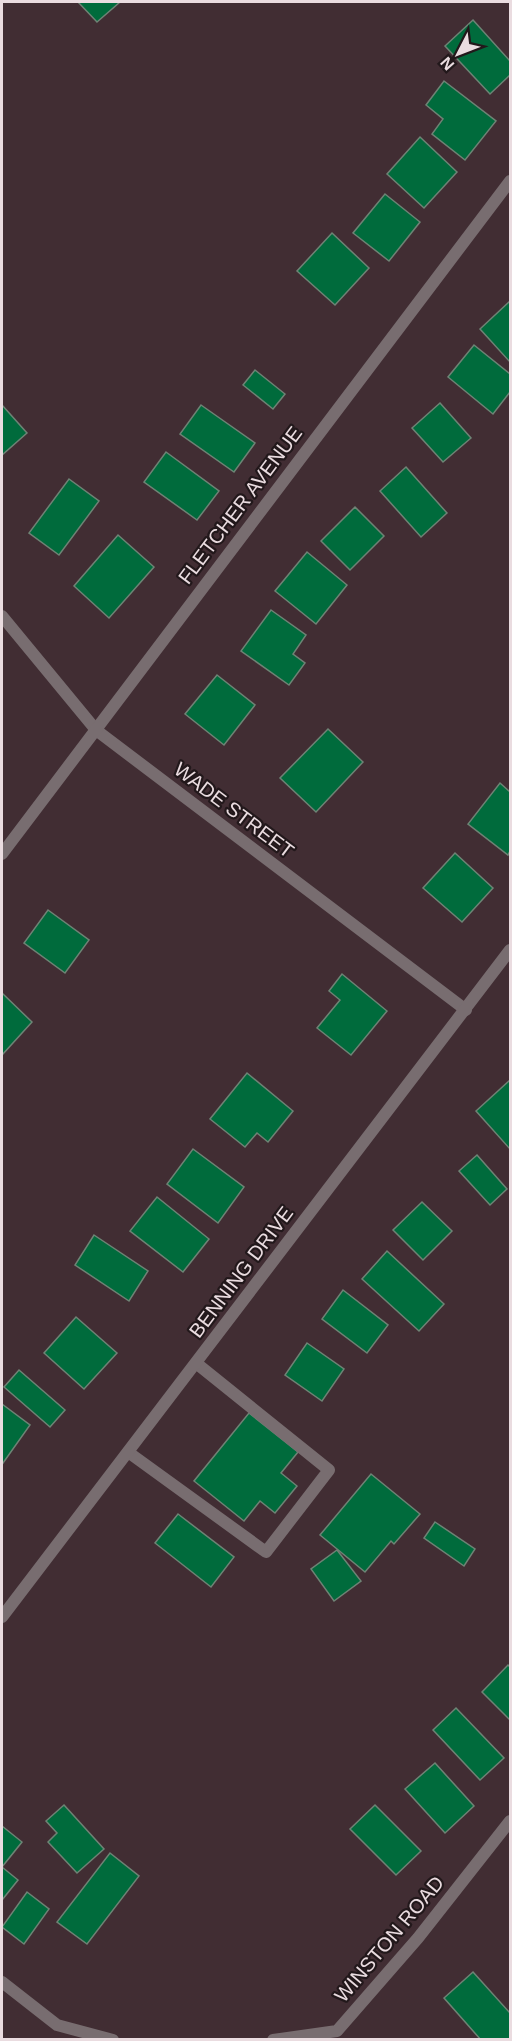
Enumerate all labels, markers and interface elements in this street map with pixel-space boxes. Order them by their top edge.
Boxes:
north arrow [428,24,488,84]
text: N [437,54,457,74]
street label: FLETCHER AVENUE [174,422,306,588]
street label: WADE STREET [170,758,298,862]
street label: BENNING DRIVE [185,1202,297,1342]
street label: WINSTON ROAD [330,1872,448,2006]

